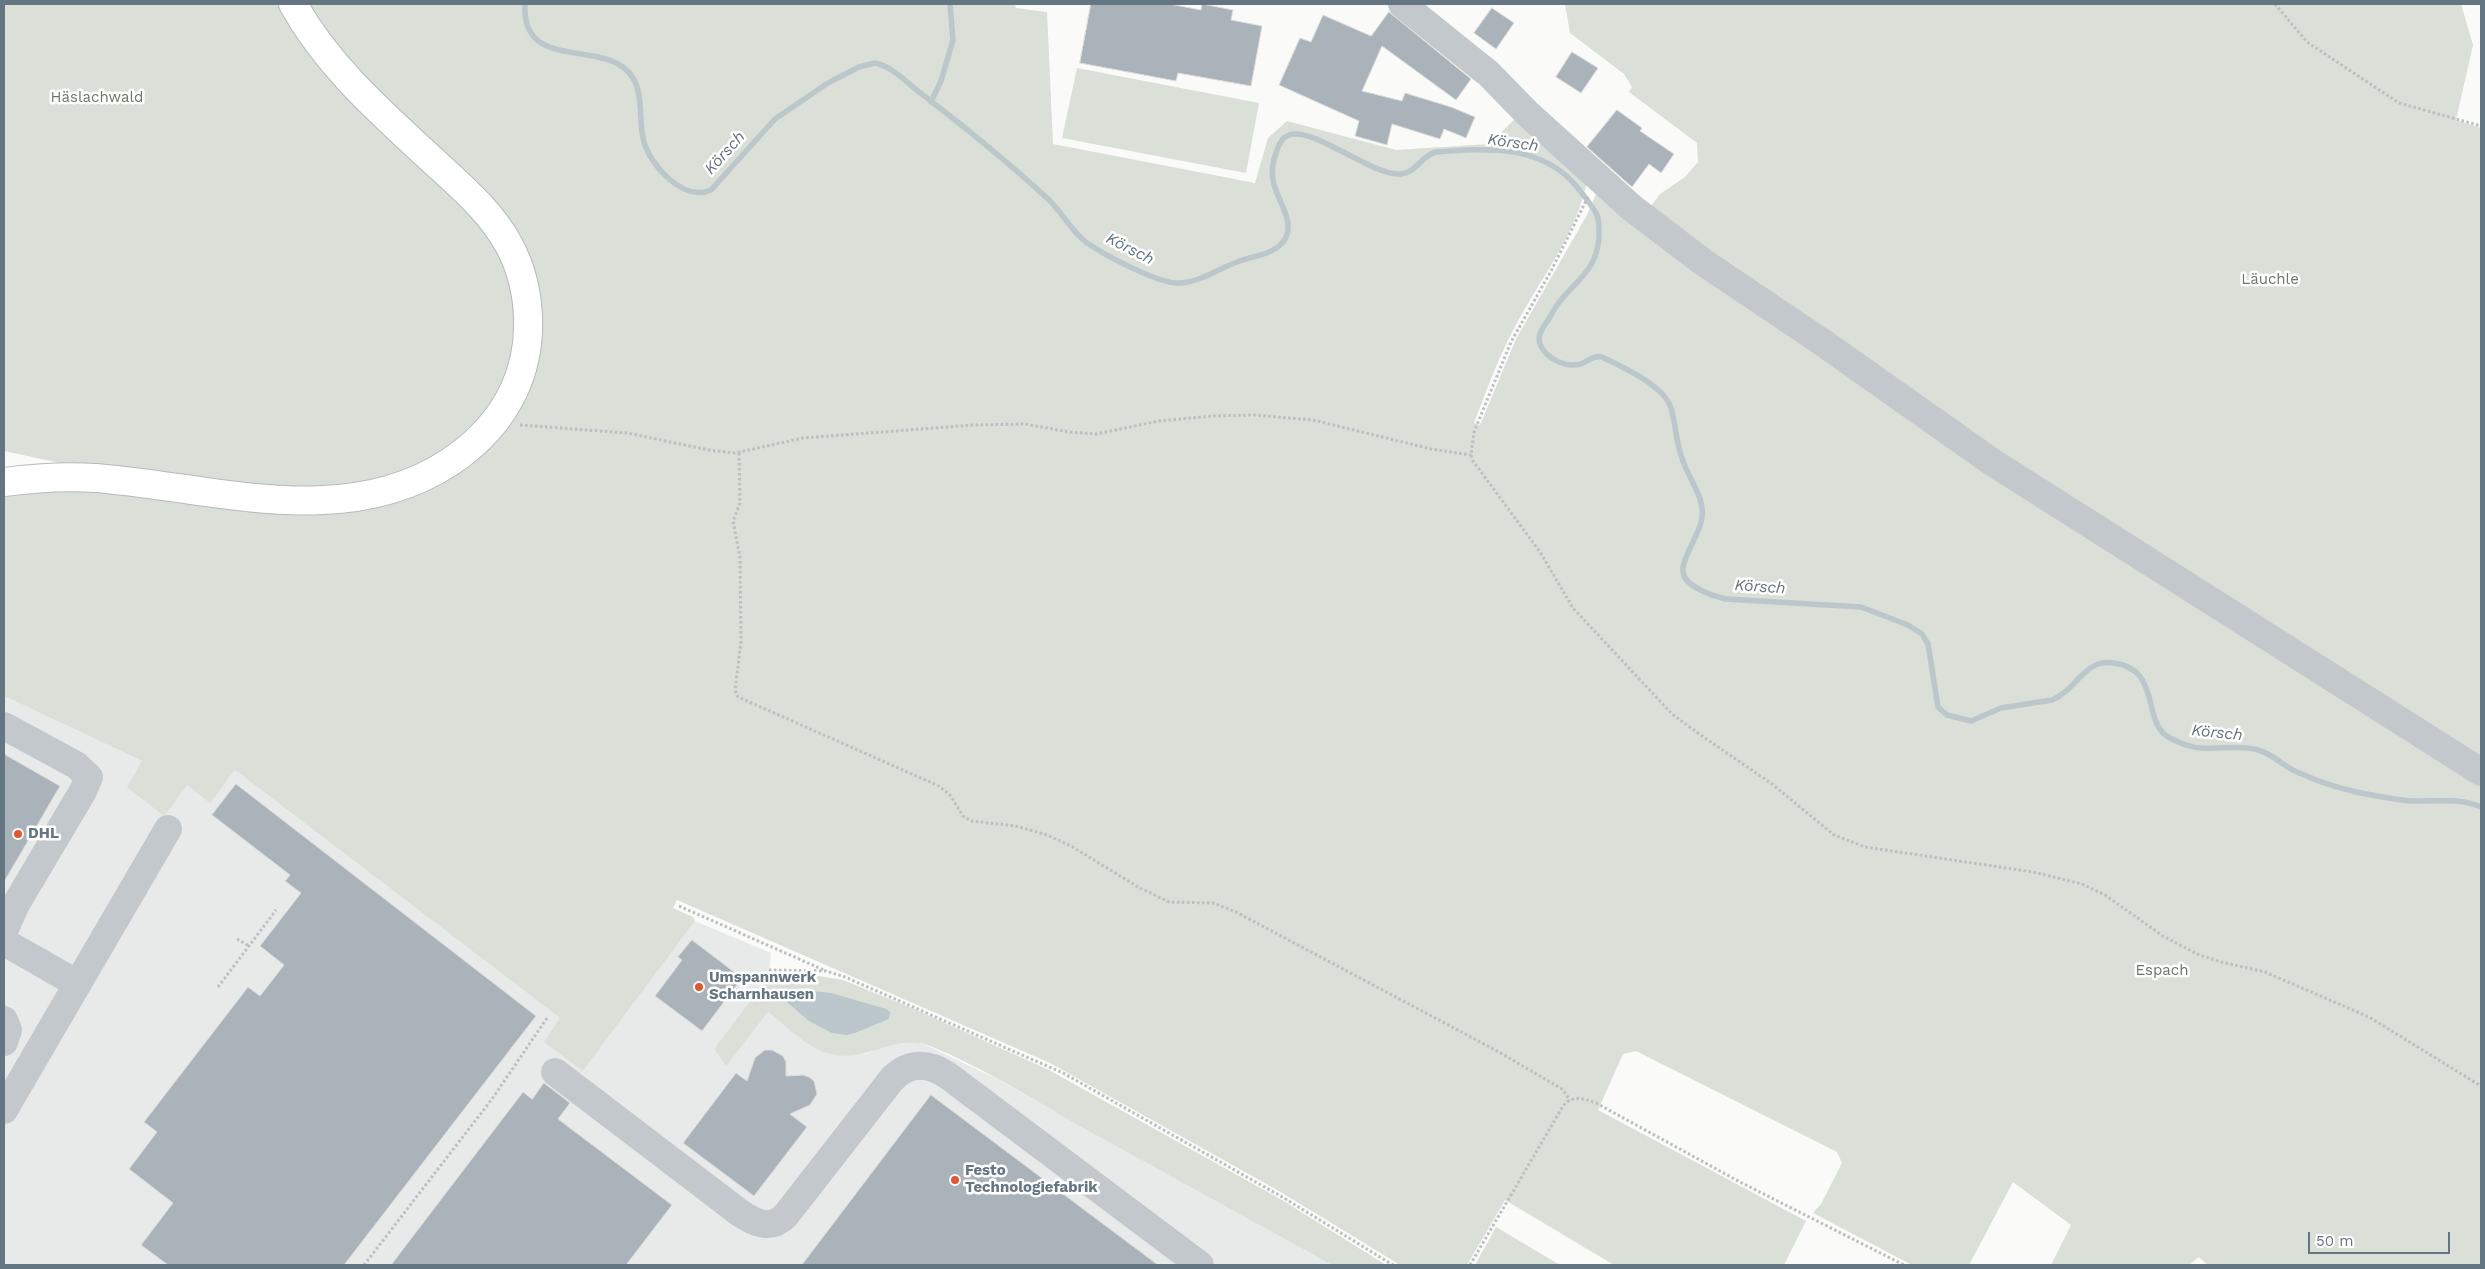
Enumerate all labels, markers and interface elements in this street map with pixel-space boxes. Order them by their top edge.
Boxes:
park label: Häslachwald [51,89,143,107]
water label: Körsch [701,128,749,178]
water label: Körsch [1486,130,1540,156]
water label: Körsch [1103,229,1157,269]
park label: Läuchle [2241,271,2299,289]
water label: Körsch [1734,576,1786,598]
water label: Körsch [2191,721,2243,745]
place label: DHL [28,825,59,843]
marker: DHL [12,828,24,840]
park label: Espach [2135,962,2189,980]
place label: Umspannwerk Scharnhausen [709,969,816,1004]
marker: Umspannwerk Scharnhausen [693,981,705,993]
place label: Festo Technologiefabrik [965,1162,1098,1197]
marker: Festo Technologiefabrik [949,1174,961,1186]
scale bar [2310,1222,2452,1254]
text: 50 m [2316,1232,2353,1250]

